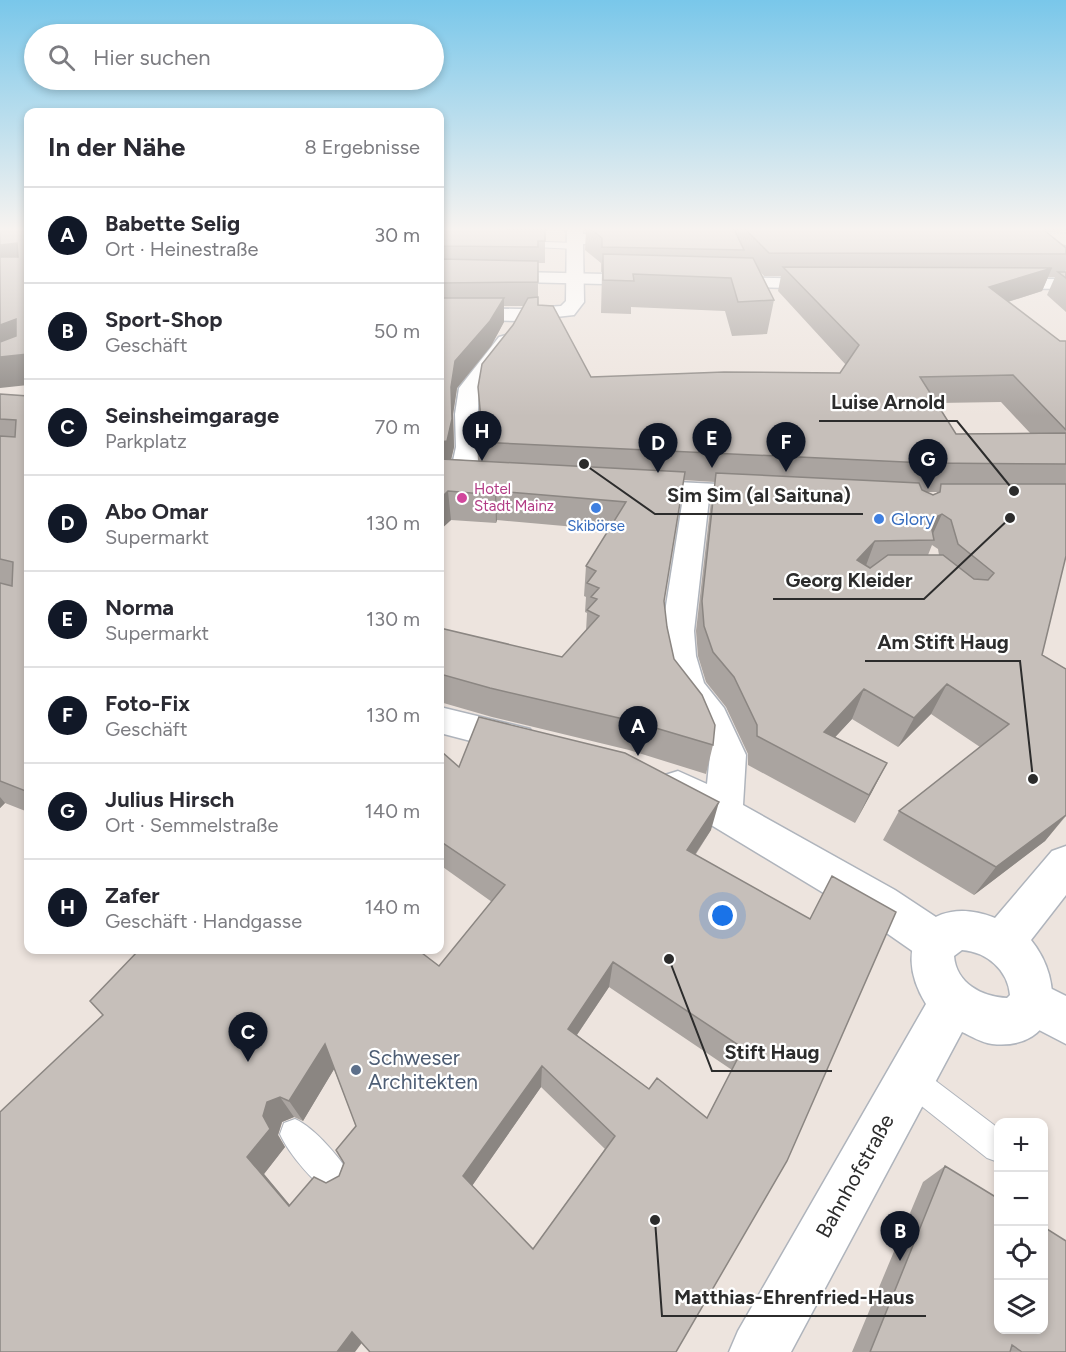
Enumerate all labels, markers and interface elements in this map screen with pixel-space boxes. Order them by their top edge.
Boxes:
search box [24,24,444,90]
icon: search [45,41,78,74]
text: Hier suchen [93,44,211,71]
text: In der Nähe [48,131,185,163]
text: 8 Ergebnisse [304,135,420,159]
text: Babette Selig [105,210,240,237]
text: A [60,223,75,247]
text: 30 m [374,223,420,247]
text: Ort · Heinestraße [105,237,259,261]
text: Sport-Shop [105,306,222,333]
text: B [61,319,74,343]
text: 50 m [374,319,420,343]
text: Geschäft [105,333,188,357]
callout: Luise Arnold [819,383,957,421]
text: Luise Arnold [831,390,945,414]
text: Seinsheimgarage [105,402,279,429]
pin: H [462,412,502,461]
text: C [60,415,75,439]
text: 70 m [374,415,420,439]
pin: E [692,418,732,468]
pin: F [766,422,806,472]
pin: D [638,424,678,473]
text: Parkplatz [105,429,187,453]
pin: G [908,440,948,489]
callout: Sim Sim (al Saituna) [655,476,863,514]
place label: Hotel Stadt Mainz [474,480,554,515]
text: Sim Sim (al Saituna) [667,483,851,507]
marker: Hotel Stadt Mainz [455,491,469,505]
text: Abo Omar [105,498,208,525]
marker: Skibörse [589,501,603,515]
place label: Glory [891,508,935,530]
text: D [61,511,75,535]
text: 130 m [366,511,420,535]
marker: Glory [872,512,886,526]
place label: Skibörse [567,517,625,535]
text: Supermarkt [105,525,209,549]
callout: Georg Kleider [773,561,924,599]
text: Georg Kleider [785,568,913,592]
text: Norma [105,594,174,621]
text: E [62,607,73,631]
text: 130 m [366,607,420,631]
text: Supermarkt [105,621,209,645]
callout: Am Stift Haug [865,623,1020,661]
text: Am Stift Haug [877,630,1009,654]
text: Foto-Fix [105,690,190,717]
text: F [62,703,73,727]
text: 130 m [366,703,420,727]
pin: A [618,706,658,756]
text: Geschäft [105,717,188,741]
text: Julius Hirsch [105,786,234,813]
text: G [60,799,75,823]
text: 140 m [365,799,420,823]
text: Ort · Semmelstraße [105,813,278,837]
text: Zafer [105,882,160,909]
text: H [60,895,75,919]
text: 140 m [365,895,420,919]
your location [708,901,737,930]
text: Geschäft · Handgasse [105,909,302,933]
pin: C [228,1012,268,1062]
callout: Stift Haug [712,1033,832,1071]
text: Stift Haug [724,1040,820,1064]
place label: Schweser Architekten [368,1045,478,1094]
marker: Schweser Architekten [349,1063,363,1077]
street label: Bahnhofstraße [811,1110,899,1242]
map controls [994,1118,1048,1334]
button: + [994,1118,1048,1172]
button: − [994,1172,1048,1226]
pin: B [880,1212,920,1261]
button: locate [994,1226,1048,1280]
callout: Matthias-Ehrenfried-Haus [662,1278,926,1316]
button: layers [994,1280,1048,1334]
text: Matthias-Ehrenfried-Haus [674,1285,914,1309]

